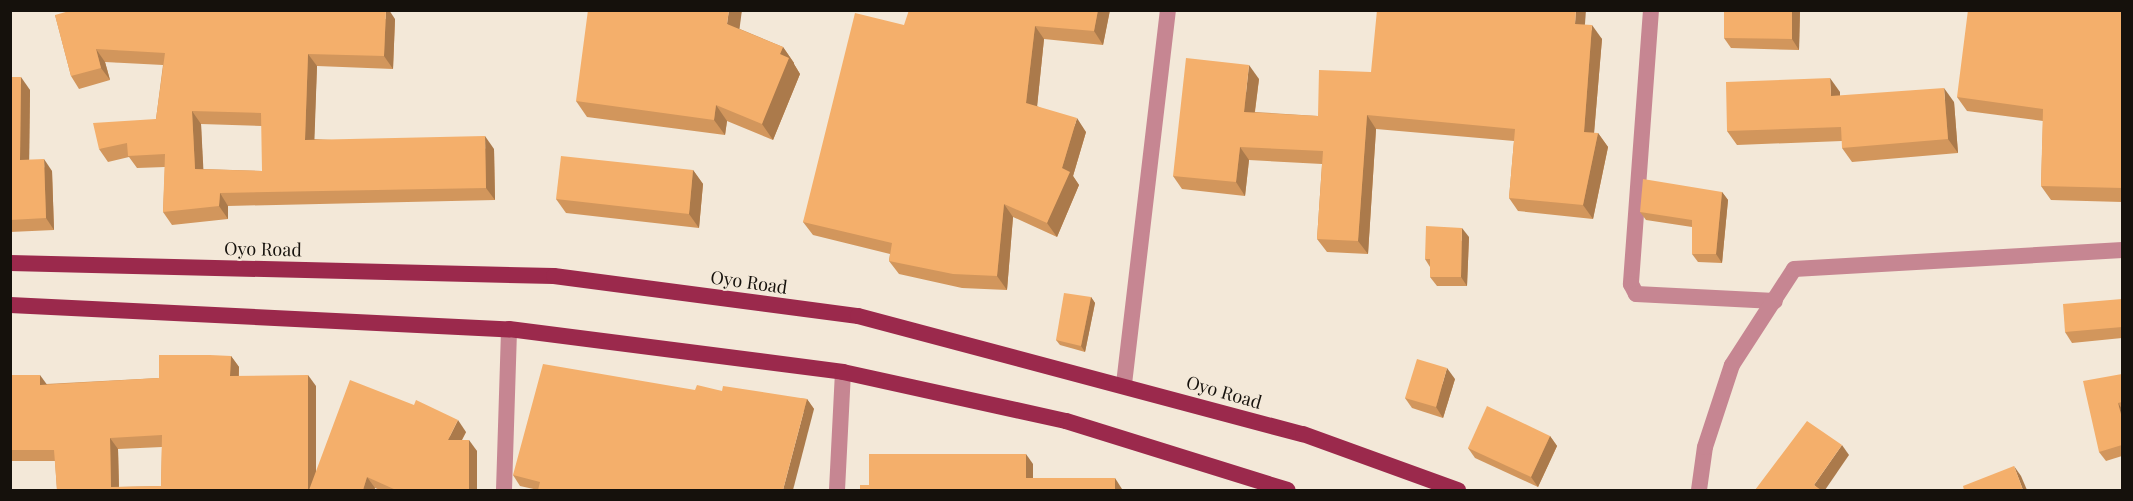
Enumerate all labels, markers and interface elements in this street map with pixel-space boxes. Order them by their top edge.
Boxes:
street label: Oyo Road [224,238,302,260]
street label: Oyo Road [709,266,789,298]
street label: Oyo Road [1184,371,1264,413]

